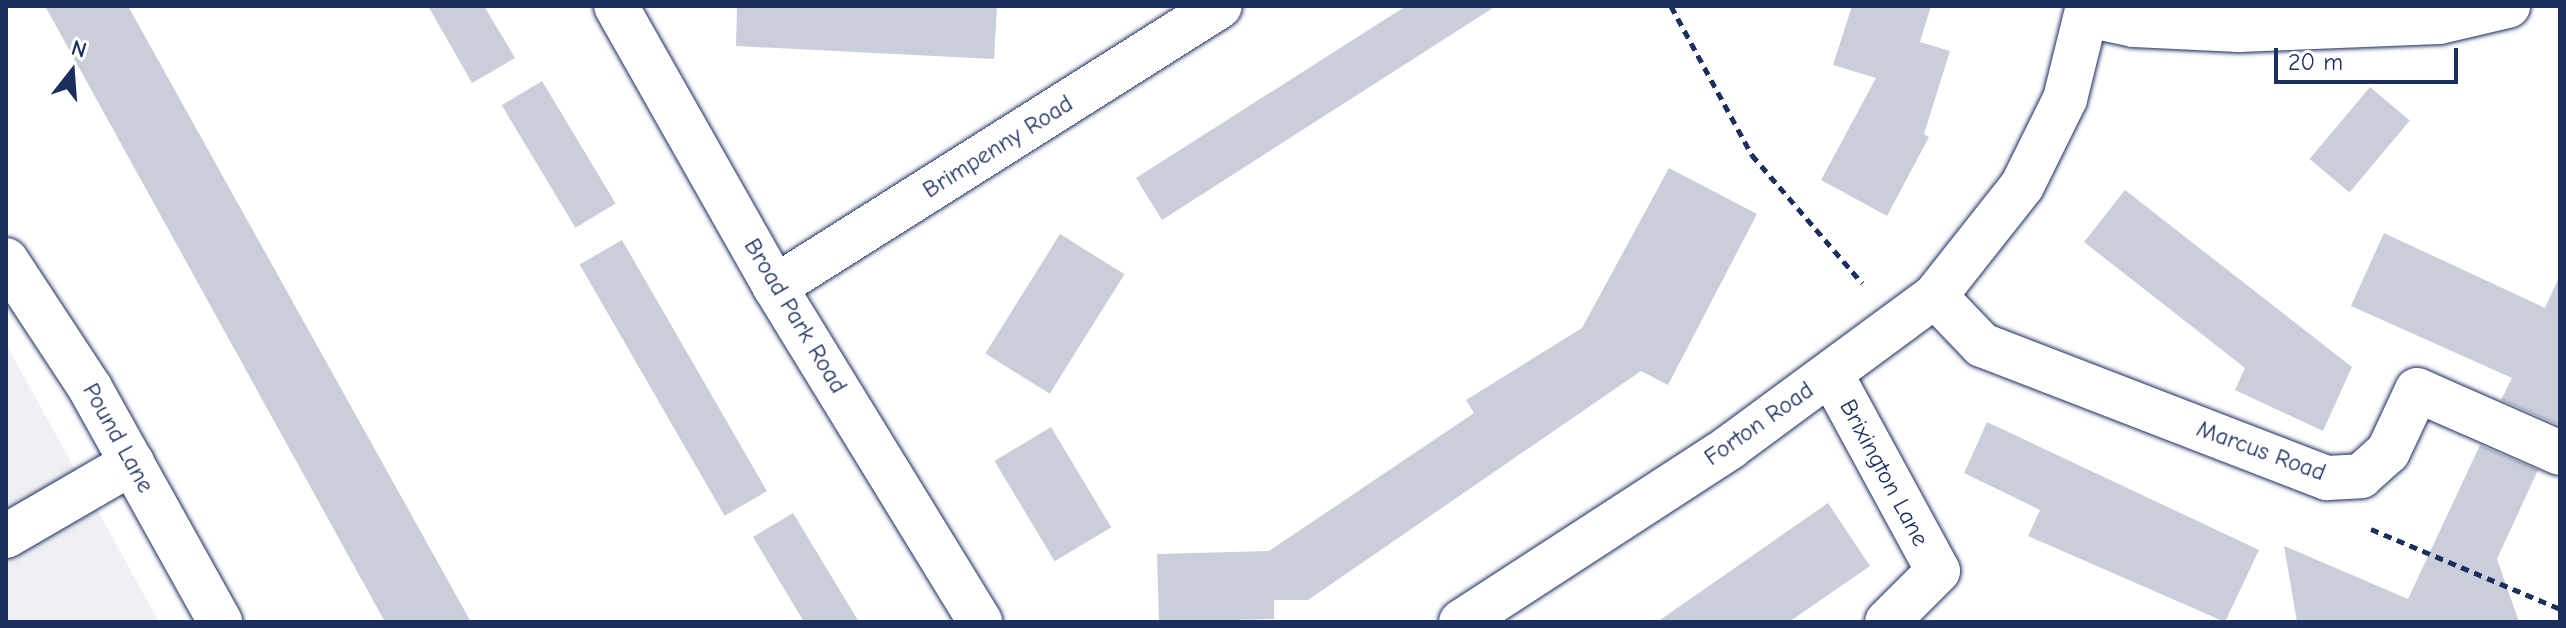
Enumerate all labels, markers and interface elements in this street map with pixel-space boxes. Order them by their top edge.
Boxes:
north arrow [32,32,112,112]
scale bar [2278,32,2462,82]
text: N [68,35,90,64]
text: 20 m [2288,48,2343,76]
street label: Brimpenny Road [918,89,1078,205]
street label: Broad Park Road [737,233,853,399]
street label: Forton Road [1699,376,1819,472]
street label: Pound Lane [76,378,160,498]
street label: Brixington Lane [1833,395,1935,551]
street label: Marcus Road [2193,414,2329,488]

